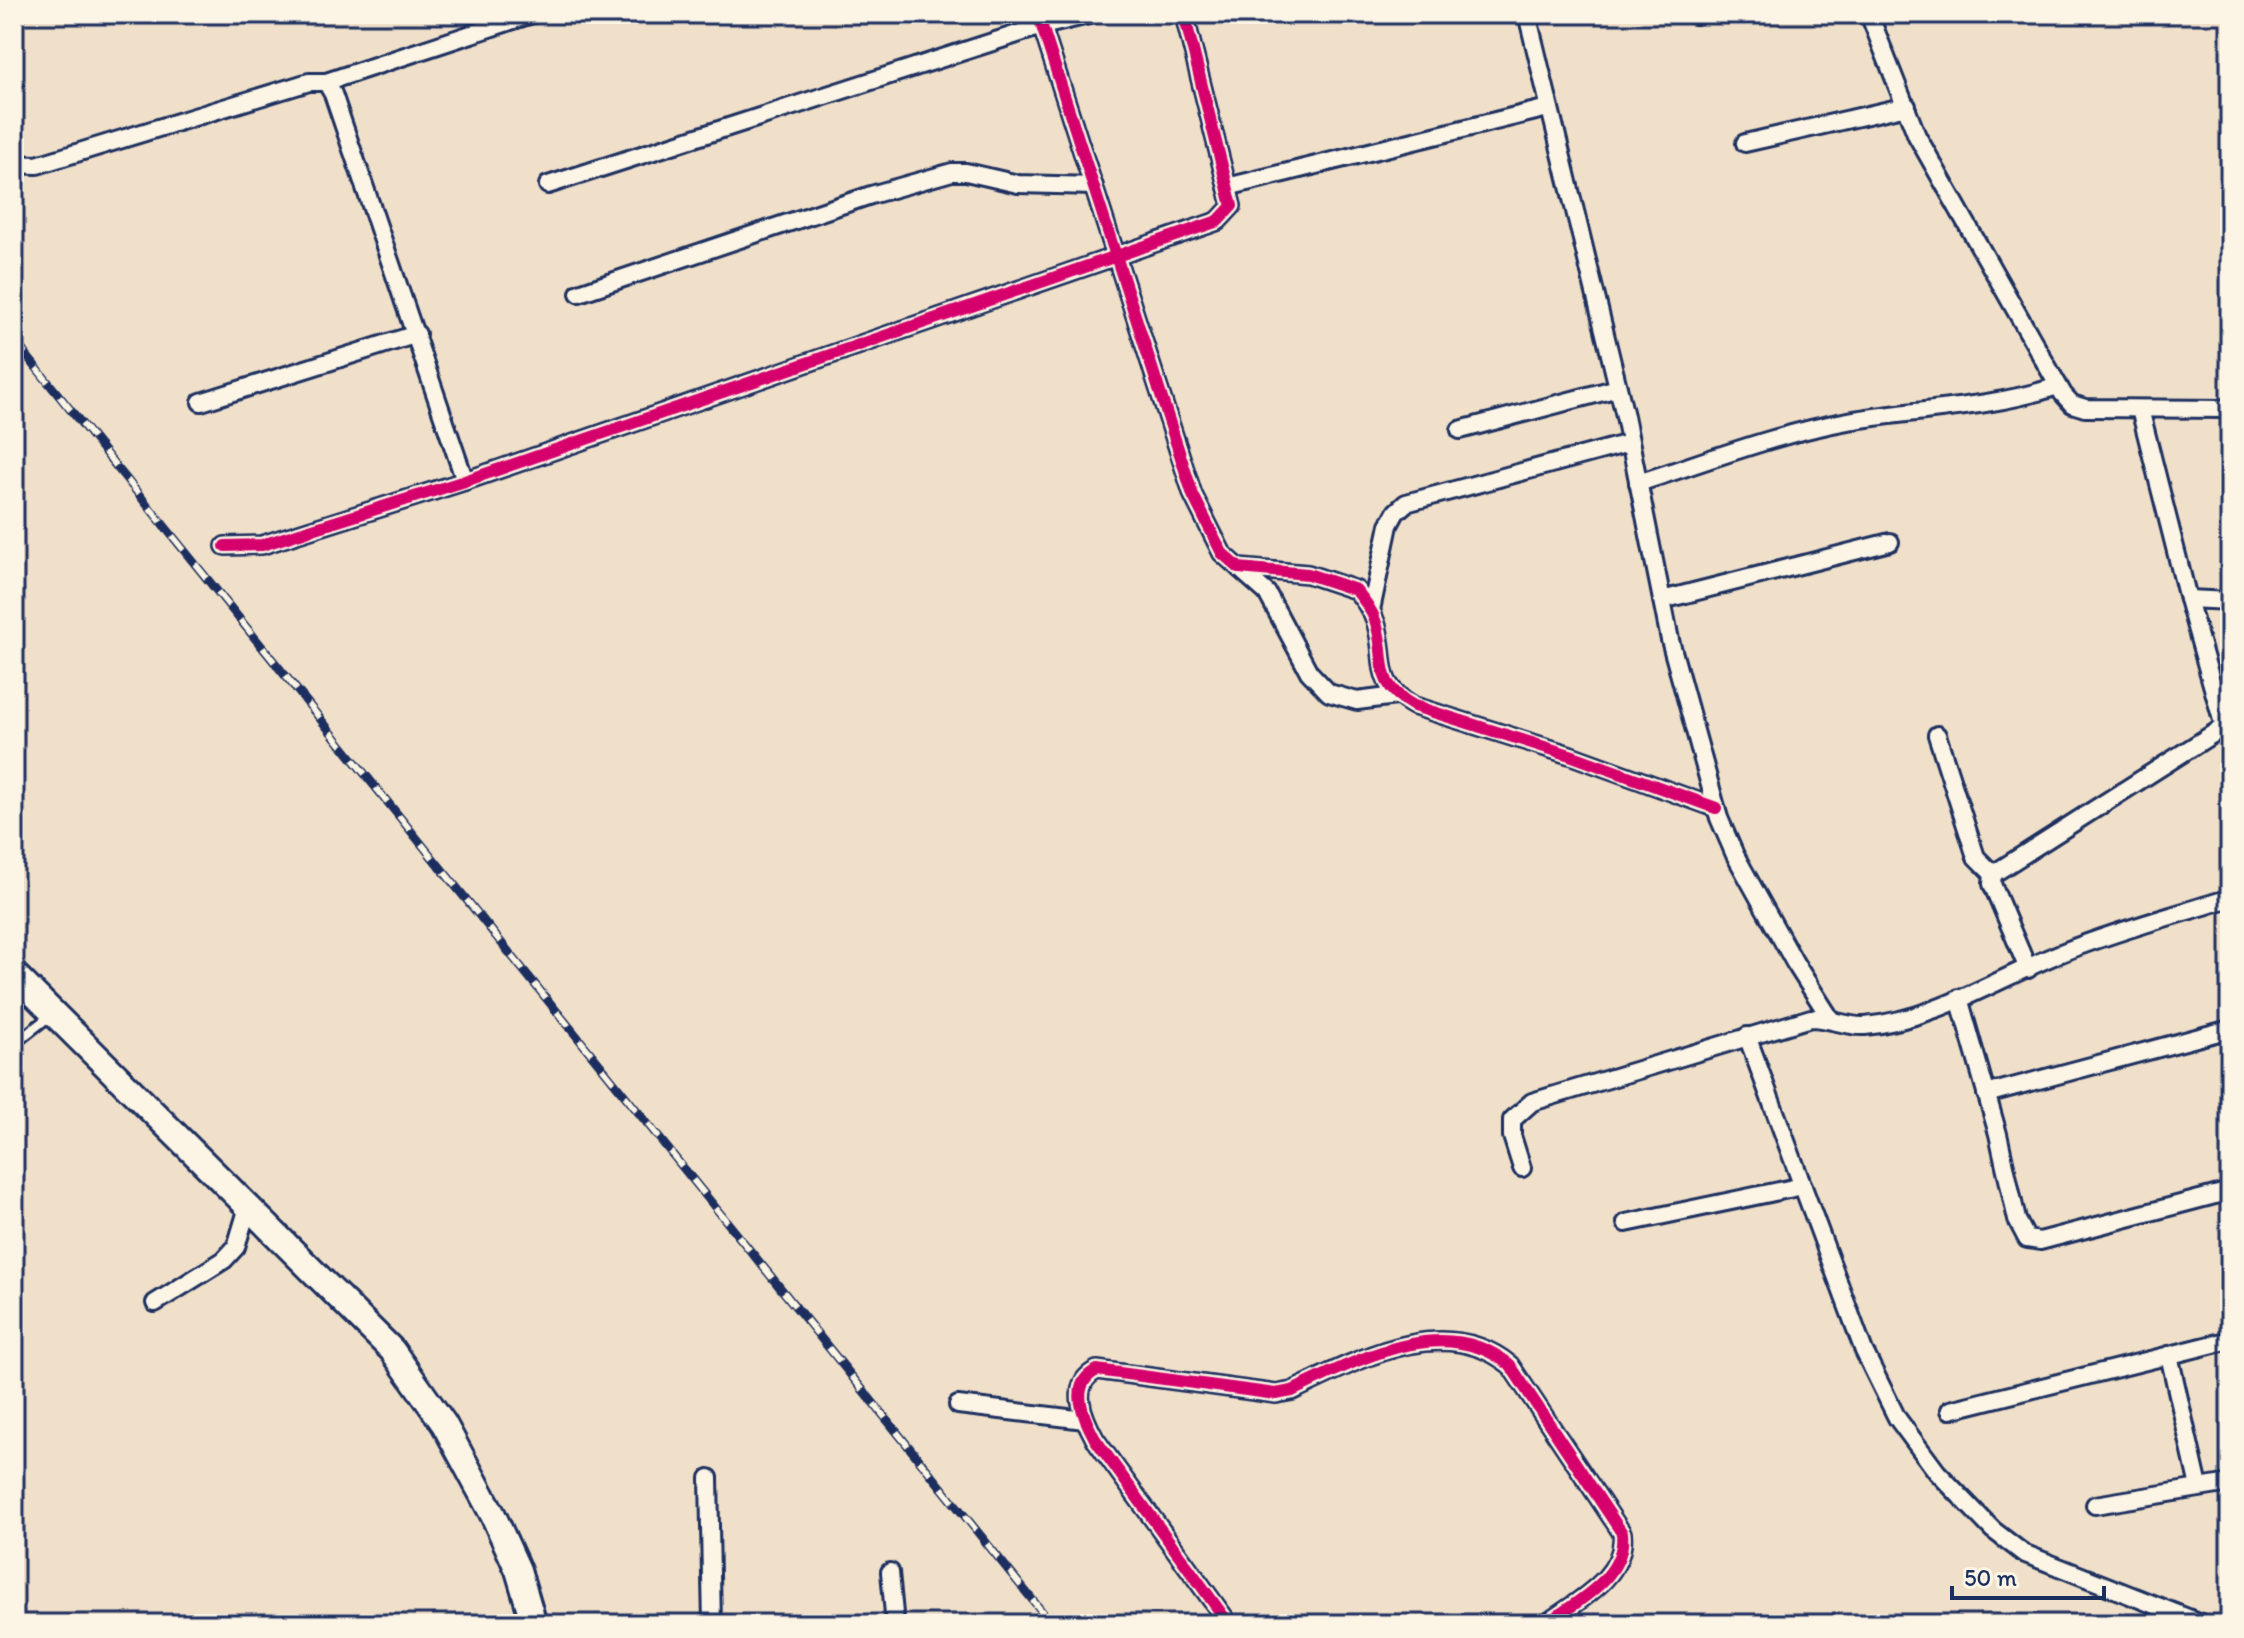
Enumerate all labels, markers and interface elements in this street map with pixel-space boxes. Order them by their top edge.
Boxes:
scale bar [1952,1550,2104,1600]
text: 50 m [1964,1563,2017,1592]

